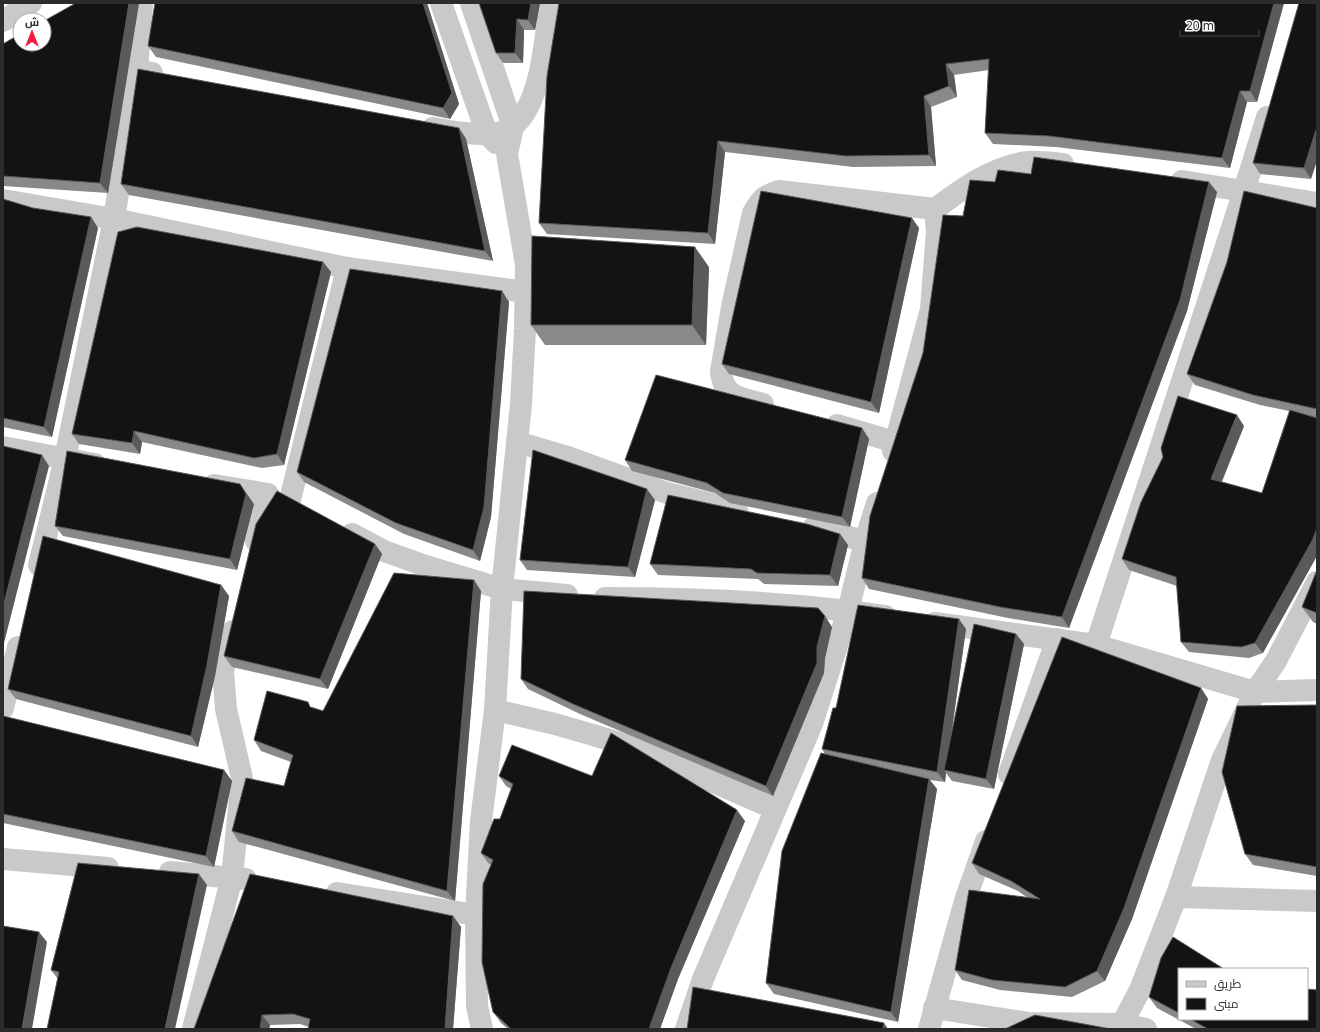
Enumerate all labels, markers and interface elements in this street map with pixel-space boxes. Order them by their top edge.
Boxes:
north arrow [12,12,52,52]
scale bar [1180,12,1259,38]
text: ش [25,14,39,29]
text: 20 m [1186,17,1214,34]
legend [1178,968,1308,1020]
text: طريق [1214,975,1242,992]
text: مبنى [1214,995,1239,1012]

